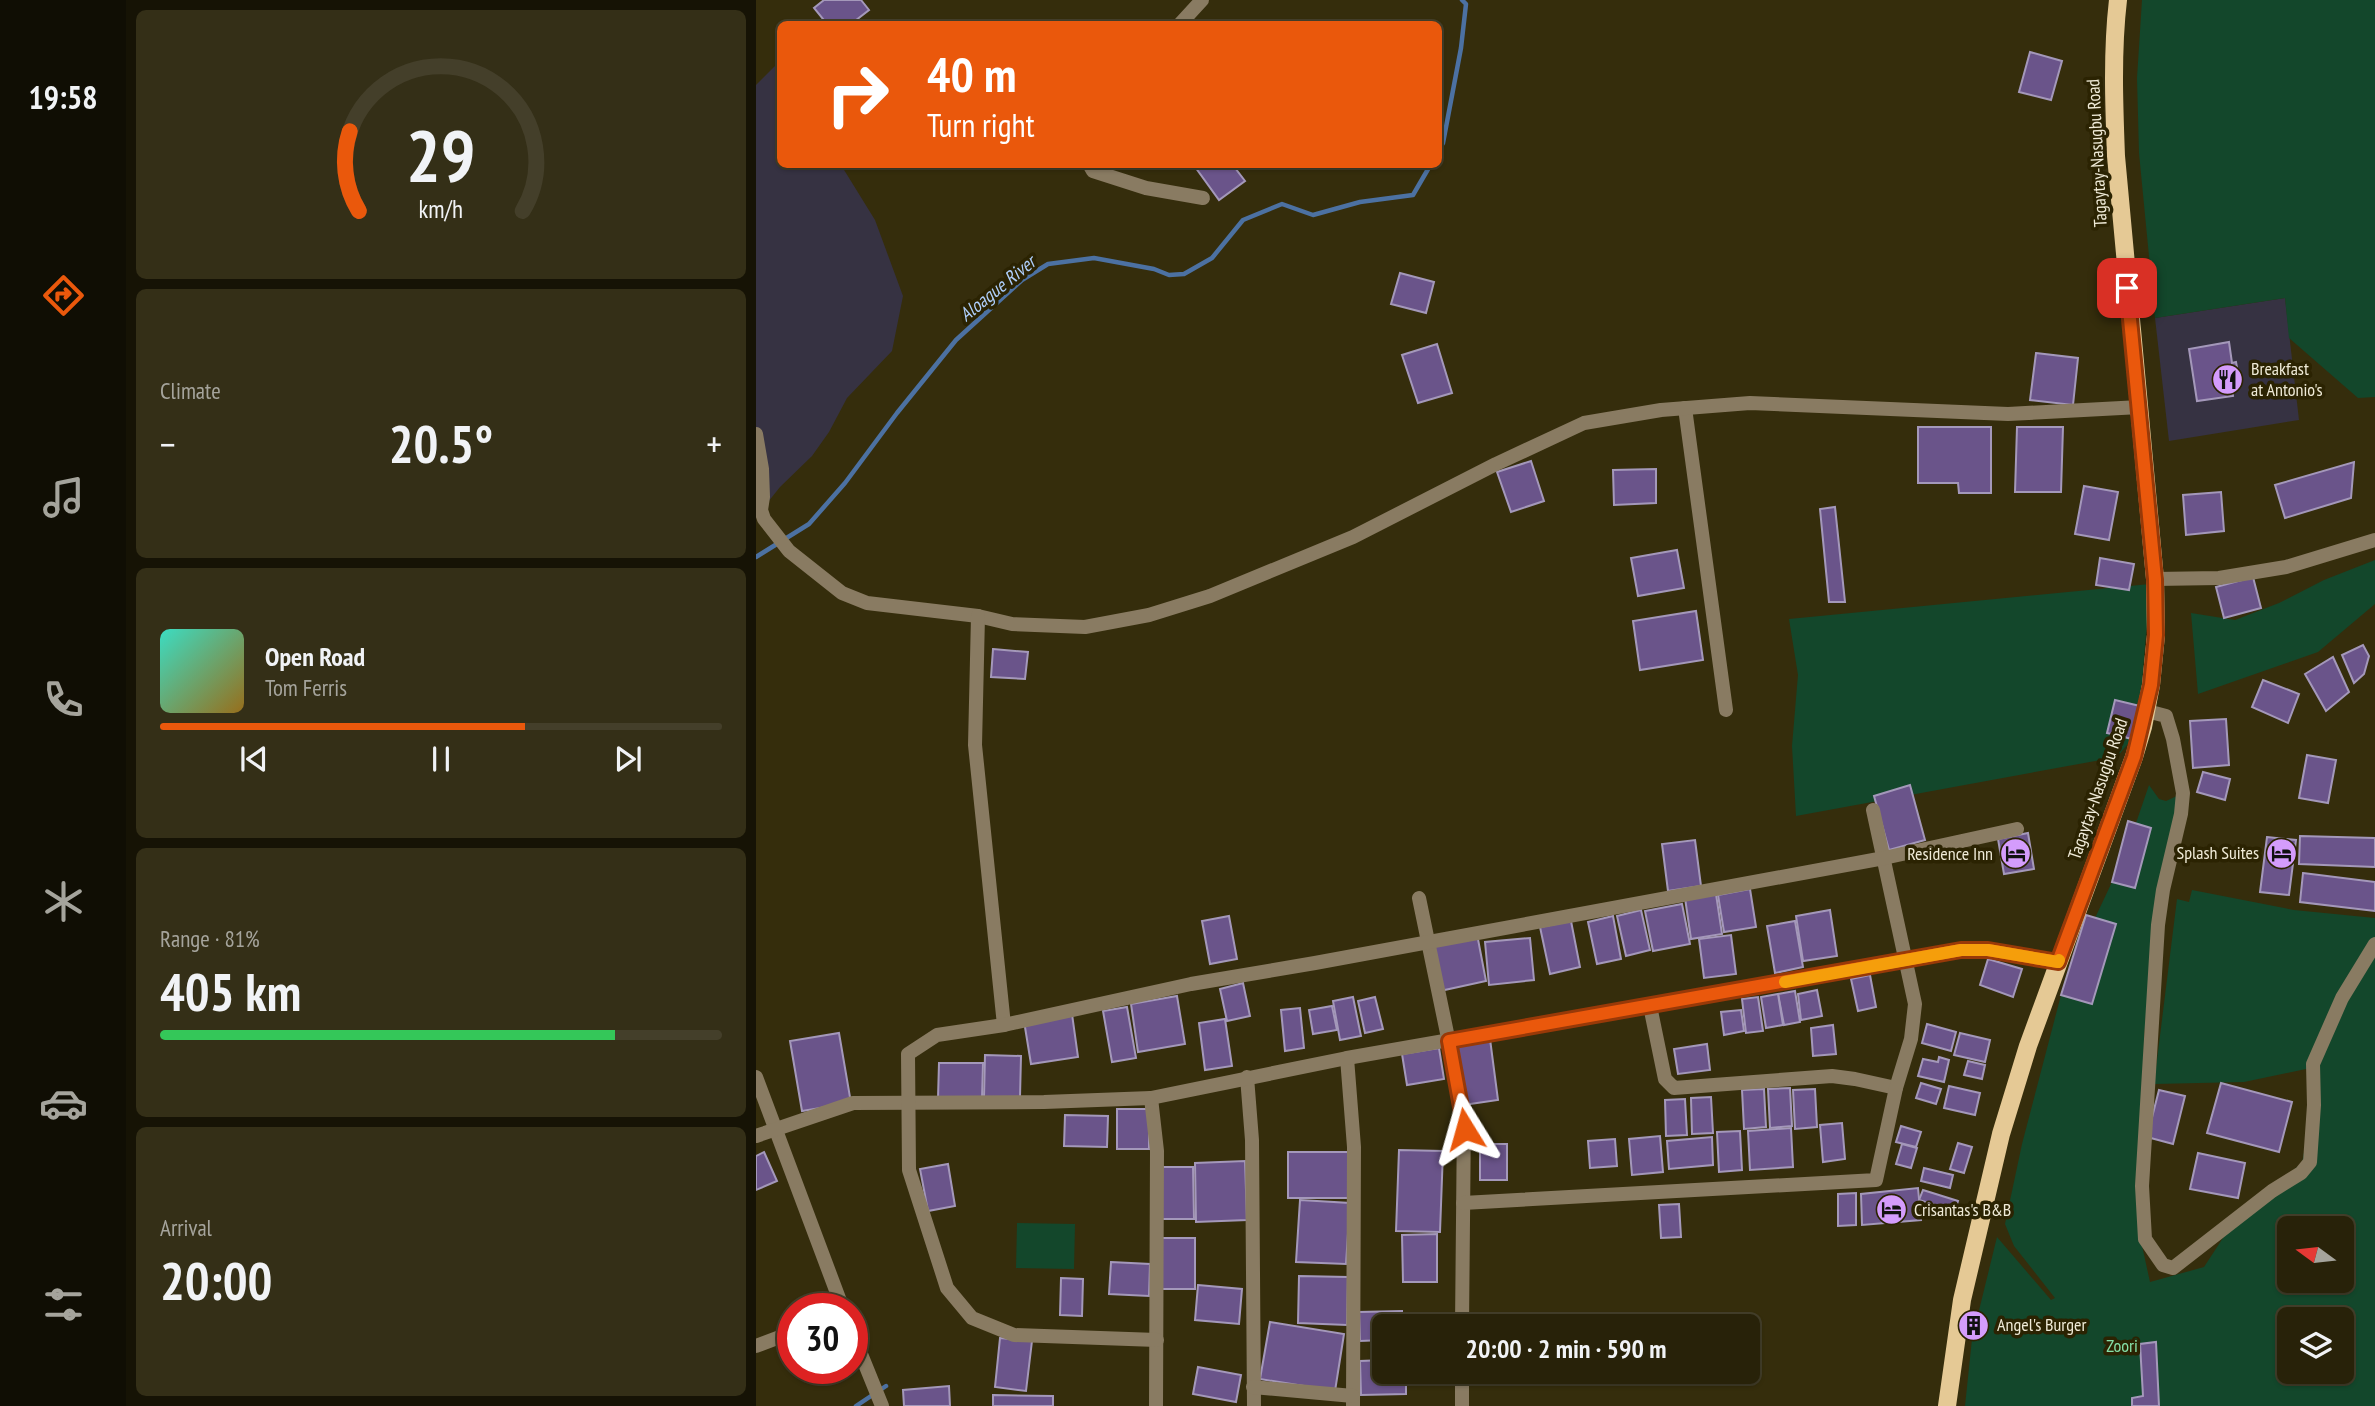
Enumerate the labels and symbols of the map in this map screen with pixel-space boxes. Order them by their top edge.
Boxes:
street label: Tagaytay-Nasugbu Road [2081,78,2112,228]
water label: Aloague River [954,248,1042,326]
pin [2097,258,2157,318]
place label: Breakfast at Antonio's [2251,357,2323,401]
restaurant icon: Breakfast at Antonio's [2211,362,2245,396]
street label: Tagaytay-Nasugbu Road [2063,715,2133,863]
hotel icon: Splash Suites [2265,836,2299,870]
hotel icon: Residence Inn [1999,837,2033,871]
place label: Splash Suites [2177,841,2259,864]
place label: Residence Inn [1907,842,1993,865]
position arrow [1428,1092,1502,1166]
hotel icon: Crisantas's B&B [1874,1193,1908,1227]
place label: Crisantas's B&B [1914,1198,2011,1221]
north arrow [2277,1216,2354,1293]
speed limit sign: 30 [777,1293,868,1384]
building icon: Angel's Burger [1957,1308,1991,1342]
place label: Angel's Burger [1997,1313,2086,1336]
park label: Zoori [2106,1334,2138,1357]

